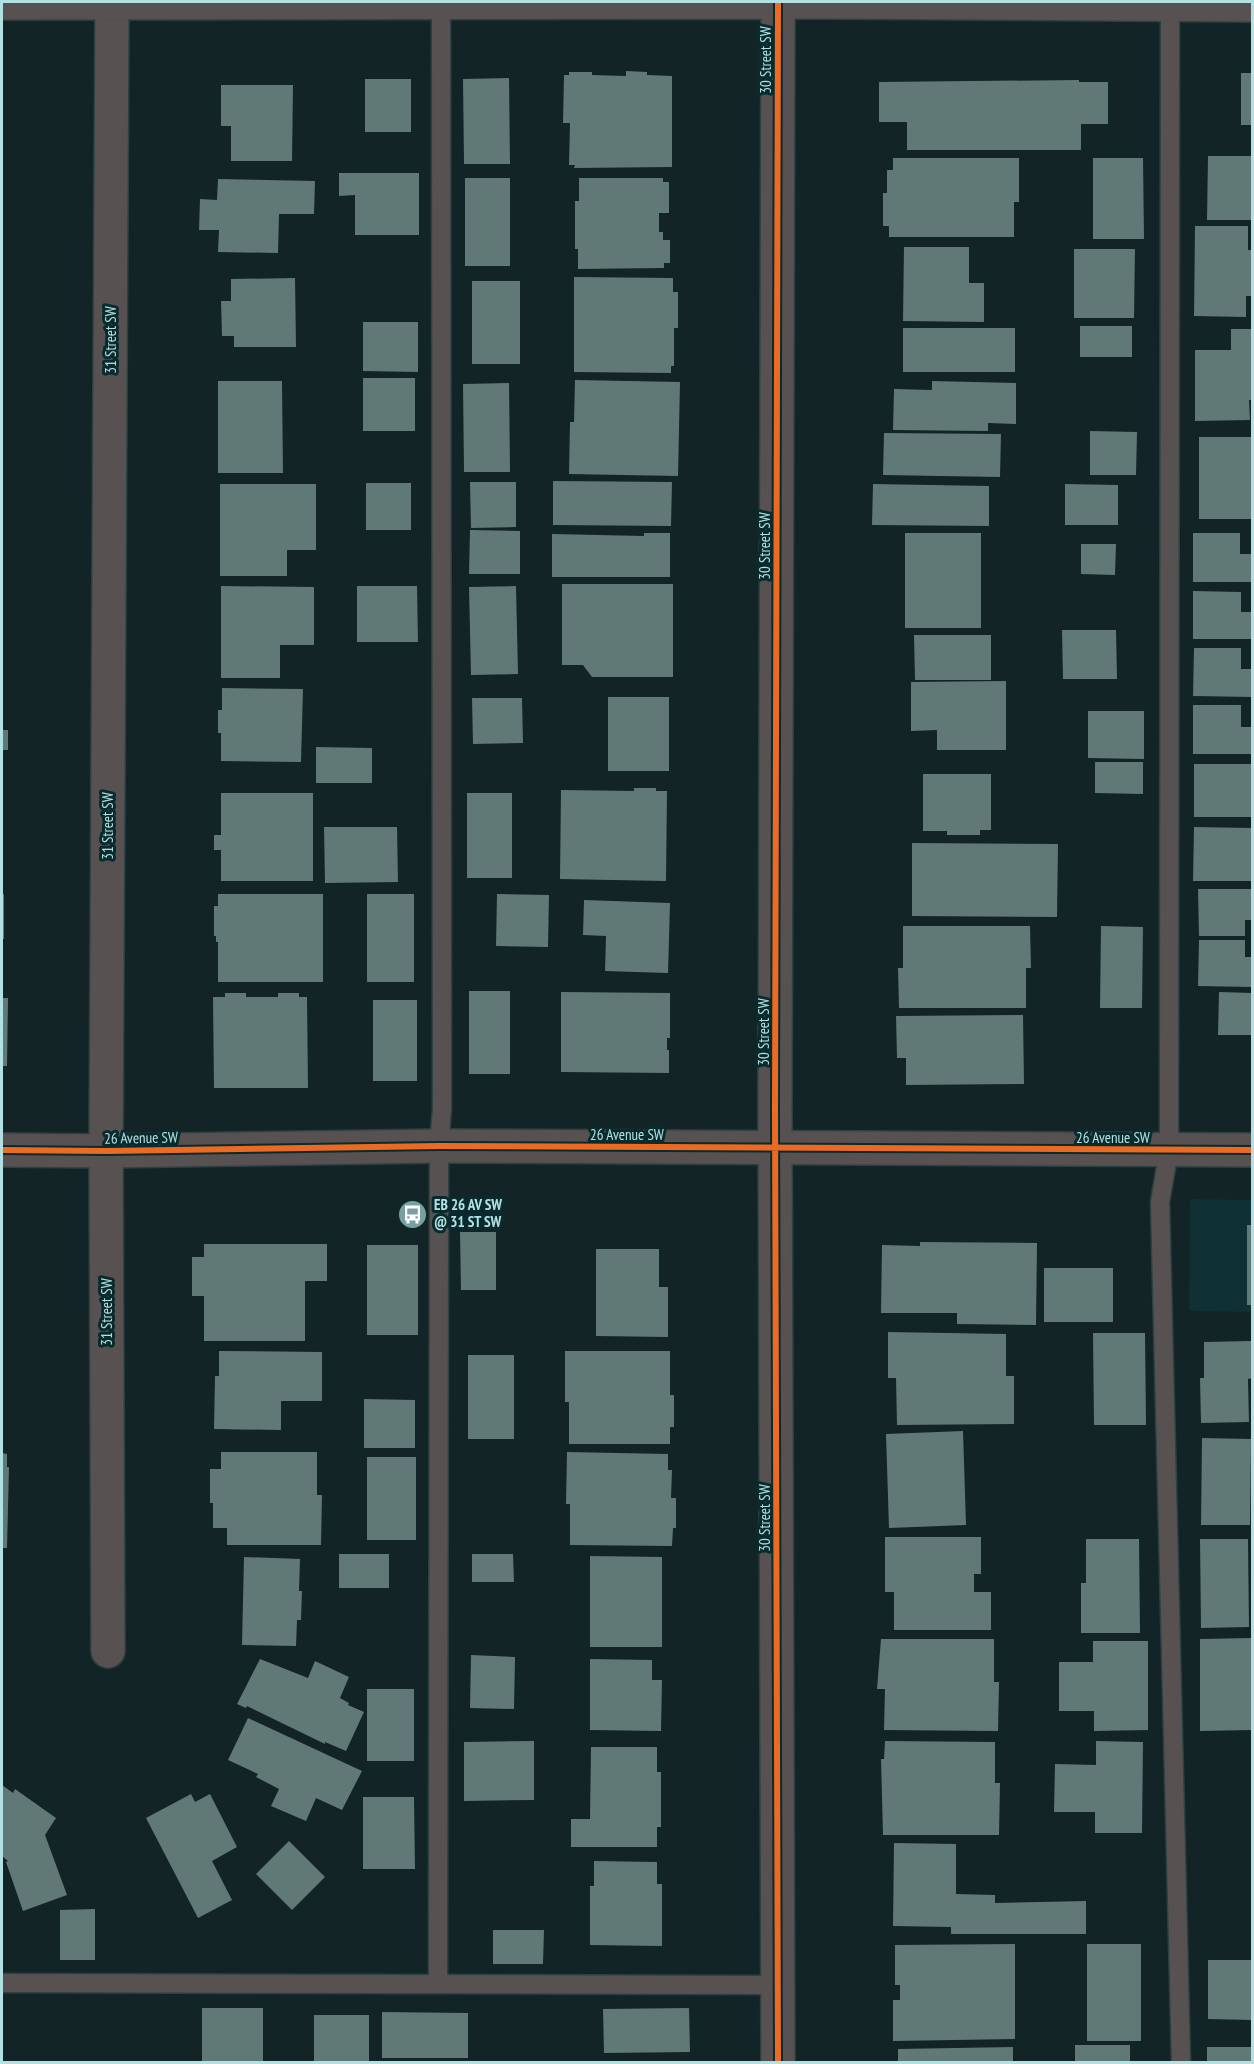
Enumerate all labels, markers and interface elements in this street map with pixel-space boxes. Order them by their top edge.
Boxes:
street label: 30 Street SW [756,26,775,94]
street label: 31 Street SW [101,306,120,374]
street label: 30 Street SW [755,512,774,580]
street label: 31 Street SW [98,792,117,860]
street label: 30 Street SW [754,998,773,1066]
street label: 26 Avenue SW [590,1125,664,1144]
street label: 26 Avenue SW [104,1127,178,1148]
street label: 26 Avenue SW [1076,1128,1150,1147]
place label: EB 26 AV SW @ 31 ST SW [434,1195,502,1231]
bus stop icon: EB 26 AV SW @ 31 ST SW [397,1198,429,1230]
street label: 31 Street SW [97,1278,116,1346]
street label: 30 Street SW [755,1484,774,1552]

